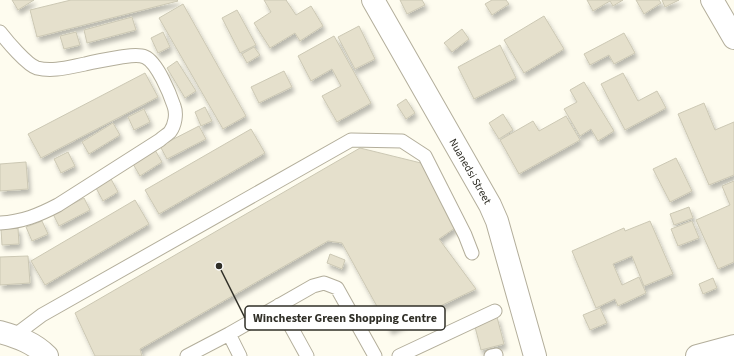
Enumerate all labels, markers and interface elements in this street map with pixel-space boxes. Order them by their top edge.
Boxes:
street label: Nuanedsi Street [446,136,495,207]
callout: Winchester Green Shopping Centre [245,306,445,330]
text: Winchester Green Shopping Centre [253,310,437,327]

